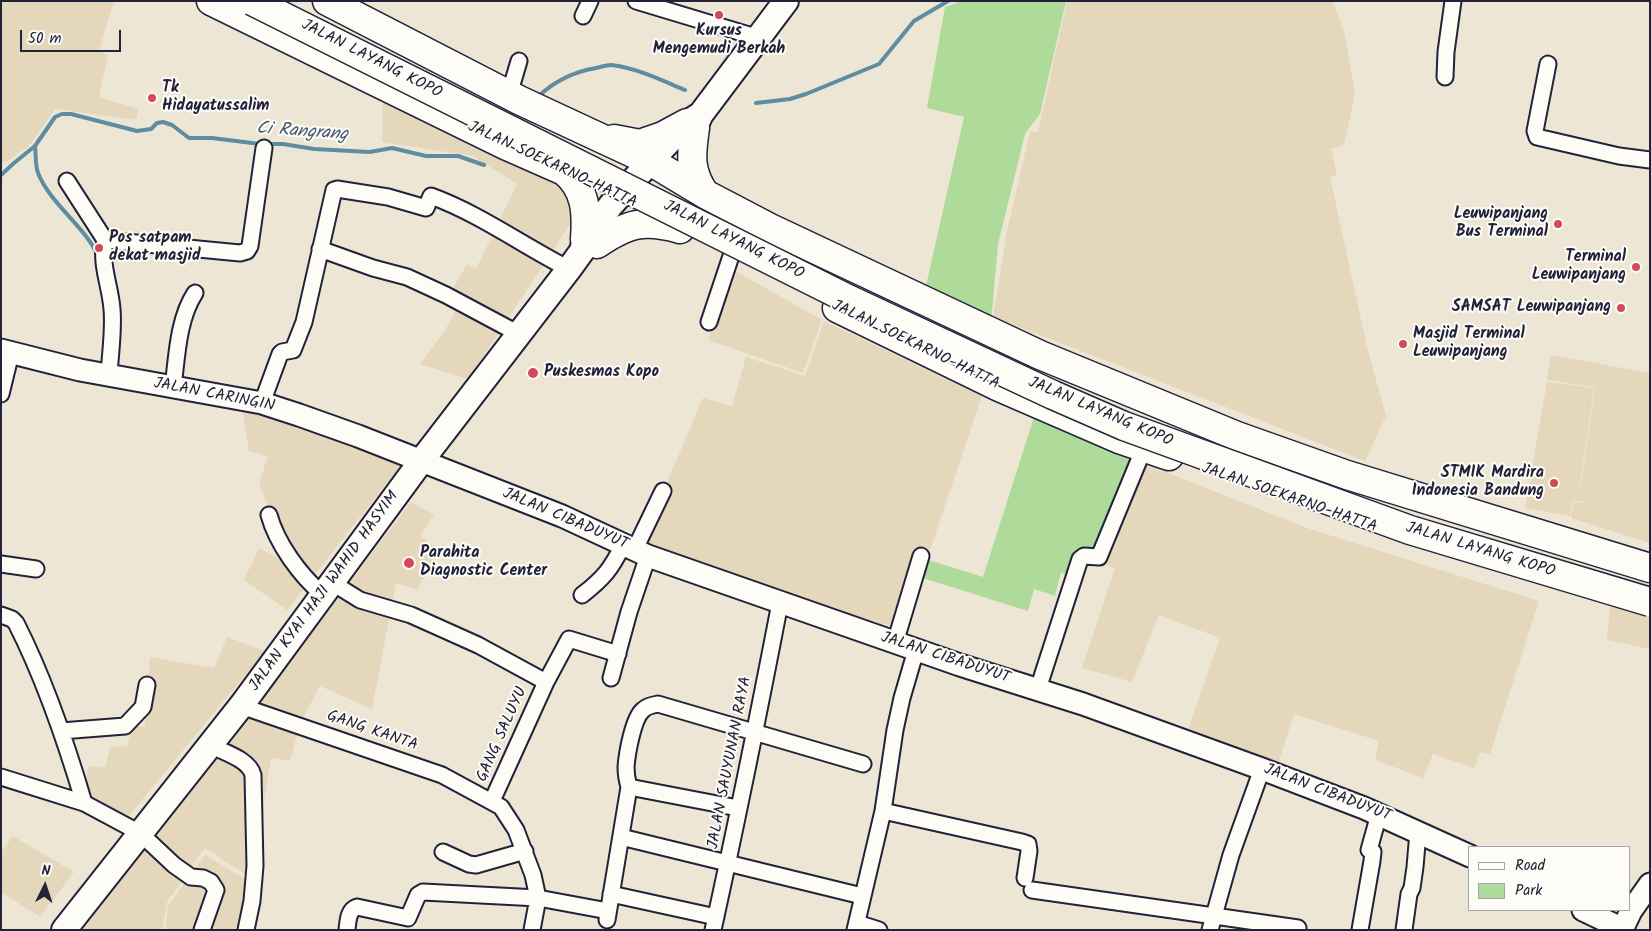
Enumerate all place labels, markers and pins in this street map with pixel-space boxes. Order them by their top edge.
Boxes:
marker: Kursus Mengemudi Berkah [713,9,725,21]
place label: Kursus Mengemudi Berkah [653,22,785,60]
place label: Tk Hidayatussalim [162,79,269,117]
marker: Tk Hidayatussalim [146,92,158,104]
place label: Leuwipanjang Bus Terminal [1454,205,1548,243]
marker: Leuwipanjang Bus Terminal [1552,218,1564,230]
place label: Pos satpam dekat masjid [109,229,201,267]
marker: Pos satpam dekat masjid [93,242,105,254]
place label: Terminal Leuwipanjang [1532,248,1626,286]
marker: Terminal Leuwipanjang [1630,261,1642,273]
place label: SAMSAT Leuwipanjang [1452,298,1611,318]
marker: SAMSAT Leuwipanjang [1615,302,1627,314]
place label: Masjid Terminal Leuwipanjang [1413,325,1525,363]
marker: Masjid Terminal Leuwipanjang [1397,338,1409,350]
place label: Puskesmas Kopo [544,363,659,383]
marker: Puskesmas Kopo [526,366,540,380]
place label: STMIK Mardira Indonesia Bandung [1412,464,1544,502]
marker: STMIK Mardira Indonesia Bandung [1548,477,1560,489]
place label: Parahita Diagnostic Center [420,544,547,582]
marker: Parahita Diagnostic Center [402,556,416,570]

